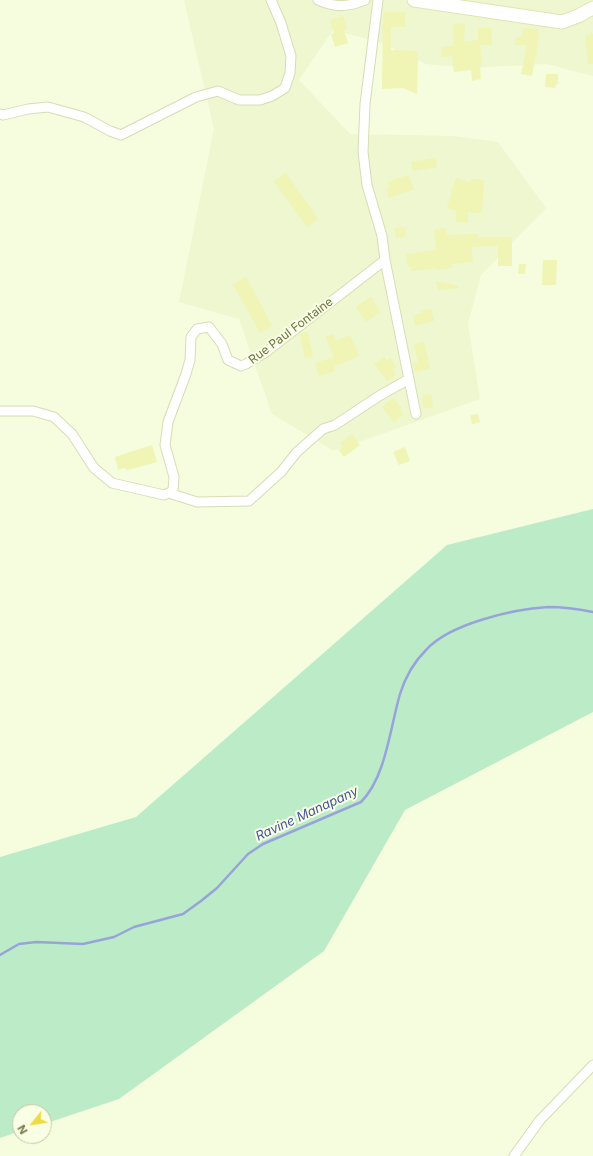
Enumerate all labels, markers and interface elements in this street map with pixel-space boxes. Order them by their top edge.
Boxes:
street label: Rue Paul Fontaine [246,295,336,367]
water label: Ravine Manapany [253,783,361,845]
north arrow [12,1104,52,1144]
text: N [14,1122,31,1137]

